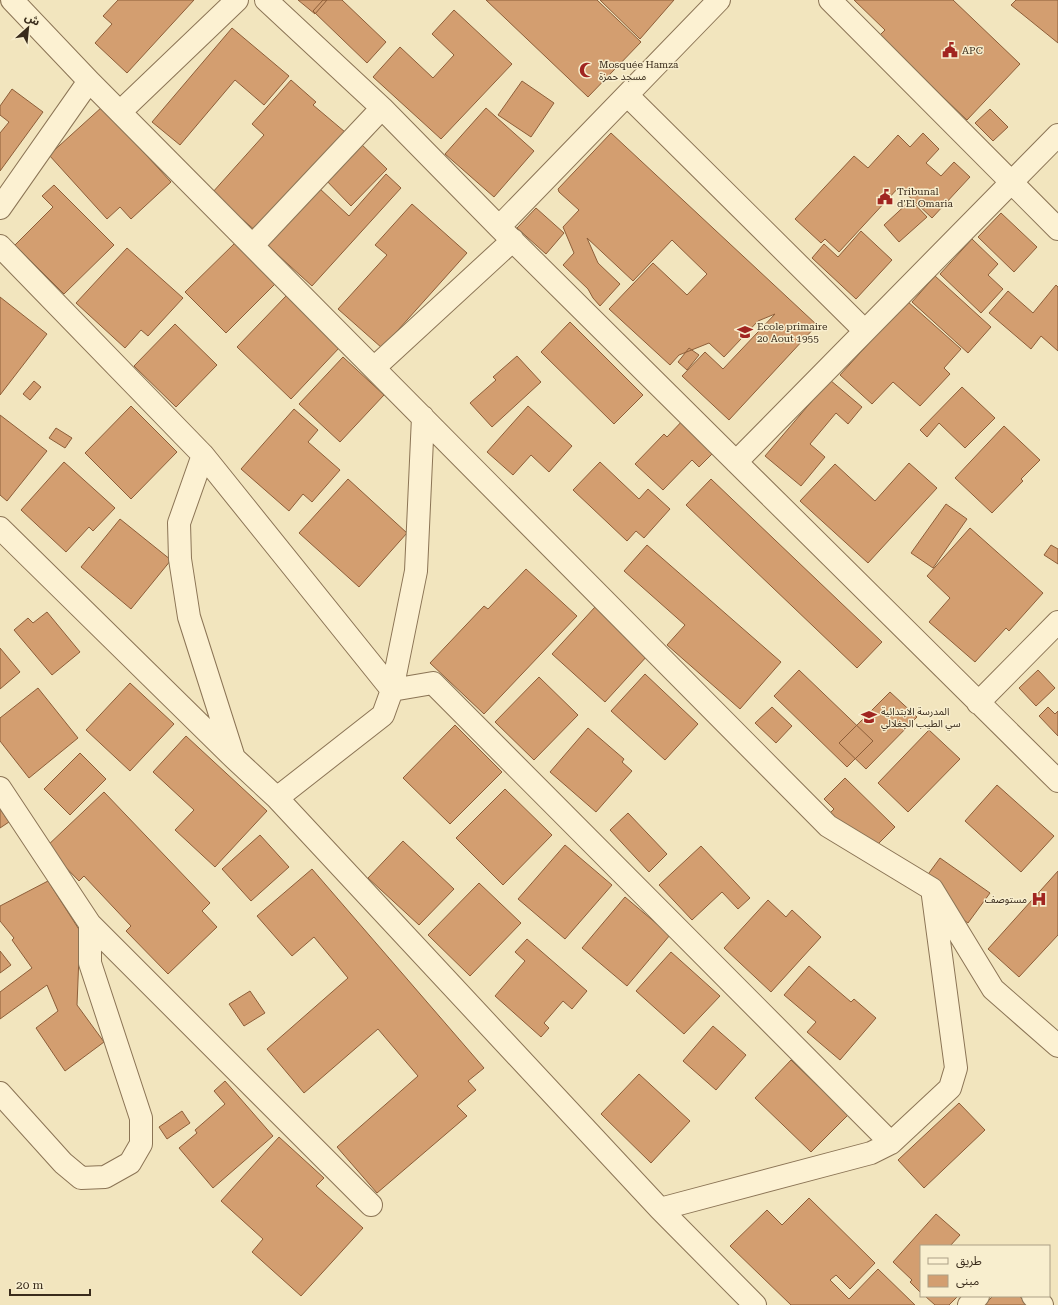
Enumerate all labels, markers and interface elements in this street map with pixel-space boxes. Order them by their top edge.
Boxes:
north arrow [8,8,48,48]
text: ش [23,10,42,29]
public building icon: APC [941,41,959,59]
place label: APC [962,45,983,56]
place label: Mosquée Hamza مسجد حمزة [599,59,679,83]
mosque icon: Mosquée Hamza مسجد حمزة [578,61,596,79]
place label: Tribunal d'El Omaria [897,186,953,209]
public building icon: Tribunal d'El Omaria [876,188,894,206]
place label: Ecole primaire 20 Aout 1955 [757,321,828,344]
school or university icon: Ecole primaire 20 Aout 1955 [736,323,754,341]
place label: المدرسة الابتدائية سي الطيب الجغلالي [881,706,961,731]
school or university icon: المدرسة الابتدائية سي الطيب الجغلالي [860,708,878,726]
hospital icon: مستوصف [1030,890,1048,908]
place label: مستوصف [985,894,1027,906]
legend [920,1245,1050,1297]
text: طريق [956,1254,982,1269]
scale bar [10,1271,90,1297]
text: مبنى [956,1274,979,1288]
text: 20 m [16,1278,43,1292]

